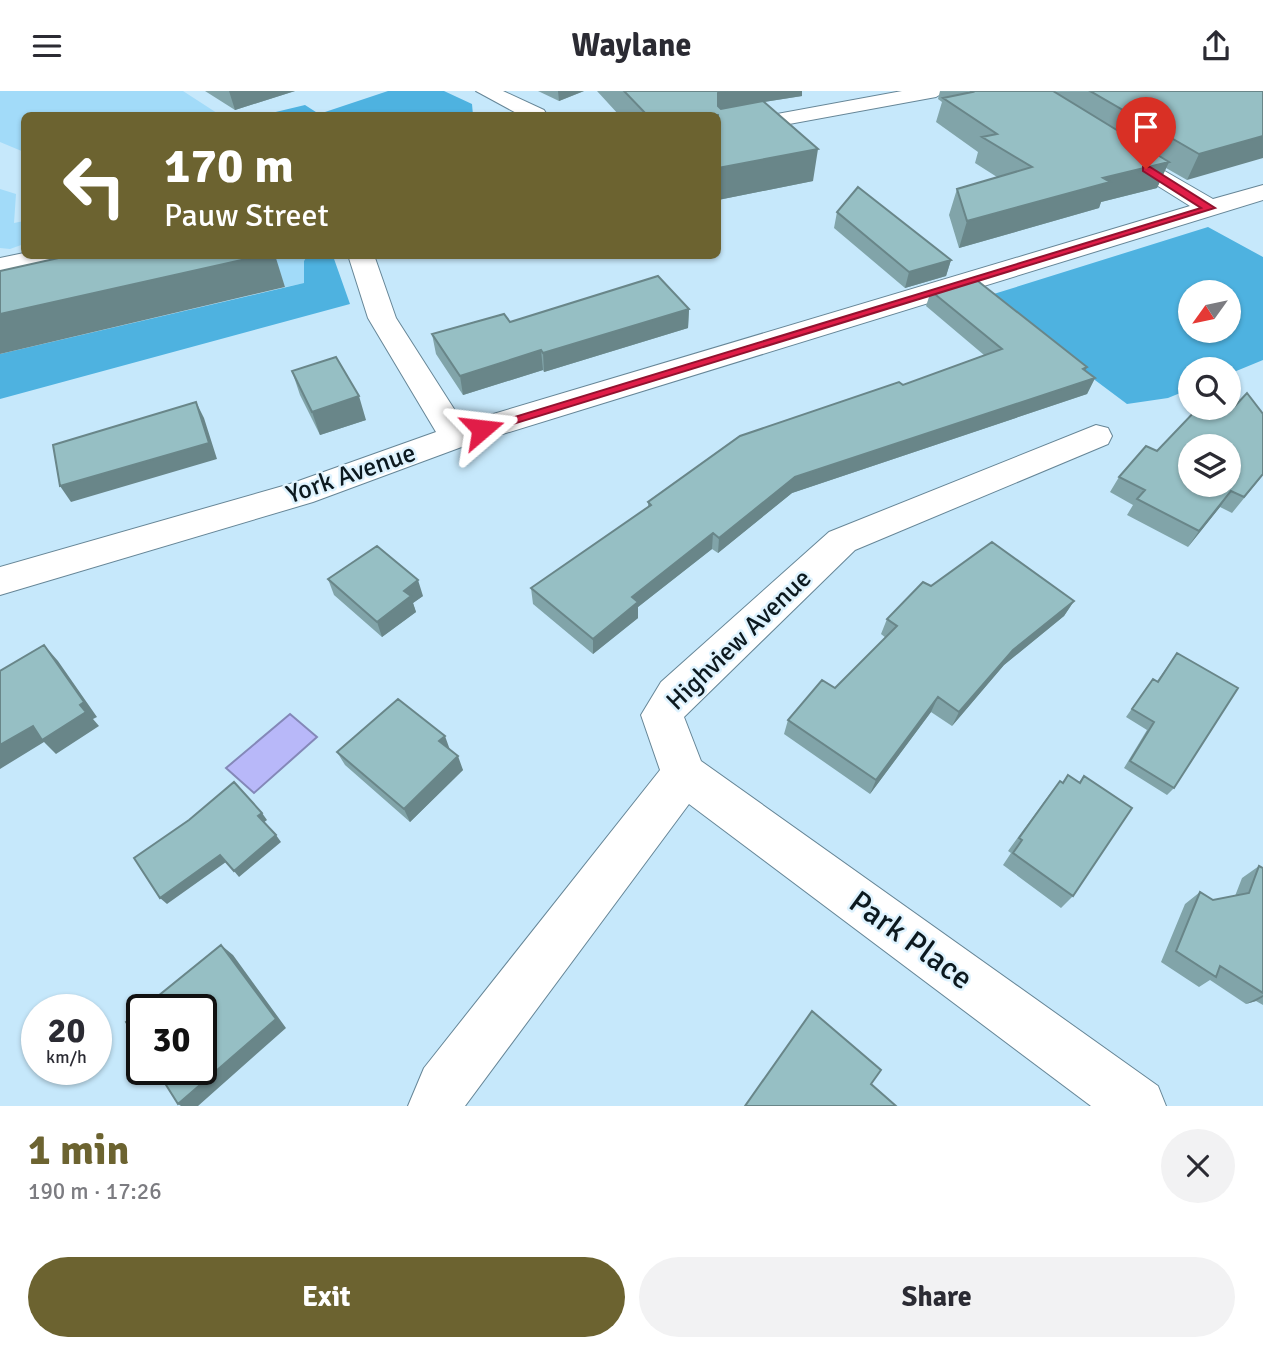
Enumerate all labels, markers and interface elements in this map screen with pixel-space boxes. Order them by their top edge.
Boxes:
text: Waylane [572,26,691,65]
icon: menu [28,27,66,65]
icon: share [1197,27,1235,65]
pin [1116,97,1176,169]
icon: arrive [1127,108,1165,146]
text: 170 m [164,136,294,196]
icon: left [49,140,140,231]
text: Pauw Street [164,196,329,235]
north arrow [1178,280,1241,343]
map controls [1178,280,1241,497]
button: search [1178,357,1241,420]
position arrow [445,392,519,466]
button: layers [1178,434,1241,497]
street label: York Avenue [282,437,420,511]
street label: Highview Avenue [660,563,818,717]
street label: Park Place [842,882,980,998]
speed limit sign: 30 [126,994,217,1085]
text: 20 [48,1009,85,1052]
text: km/h [46,1046,87,1068]
text: 1 min [28,1125,129,1176]
button: close [1161,1129,1235,1203]
text: 190 m · 17:26 [28,1177,162,1206]
button: Exit [28,1257,625,1337]
button: Share [639,1257,1235,1337]

